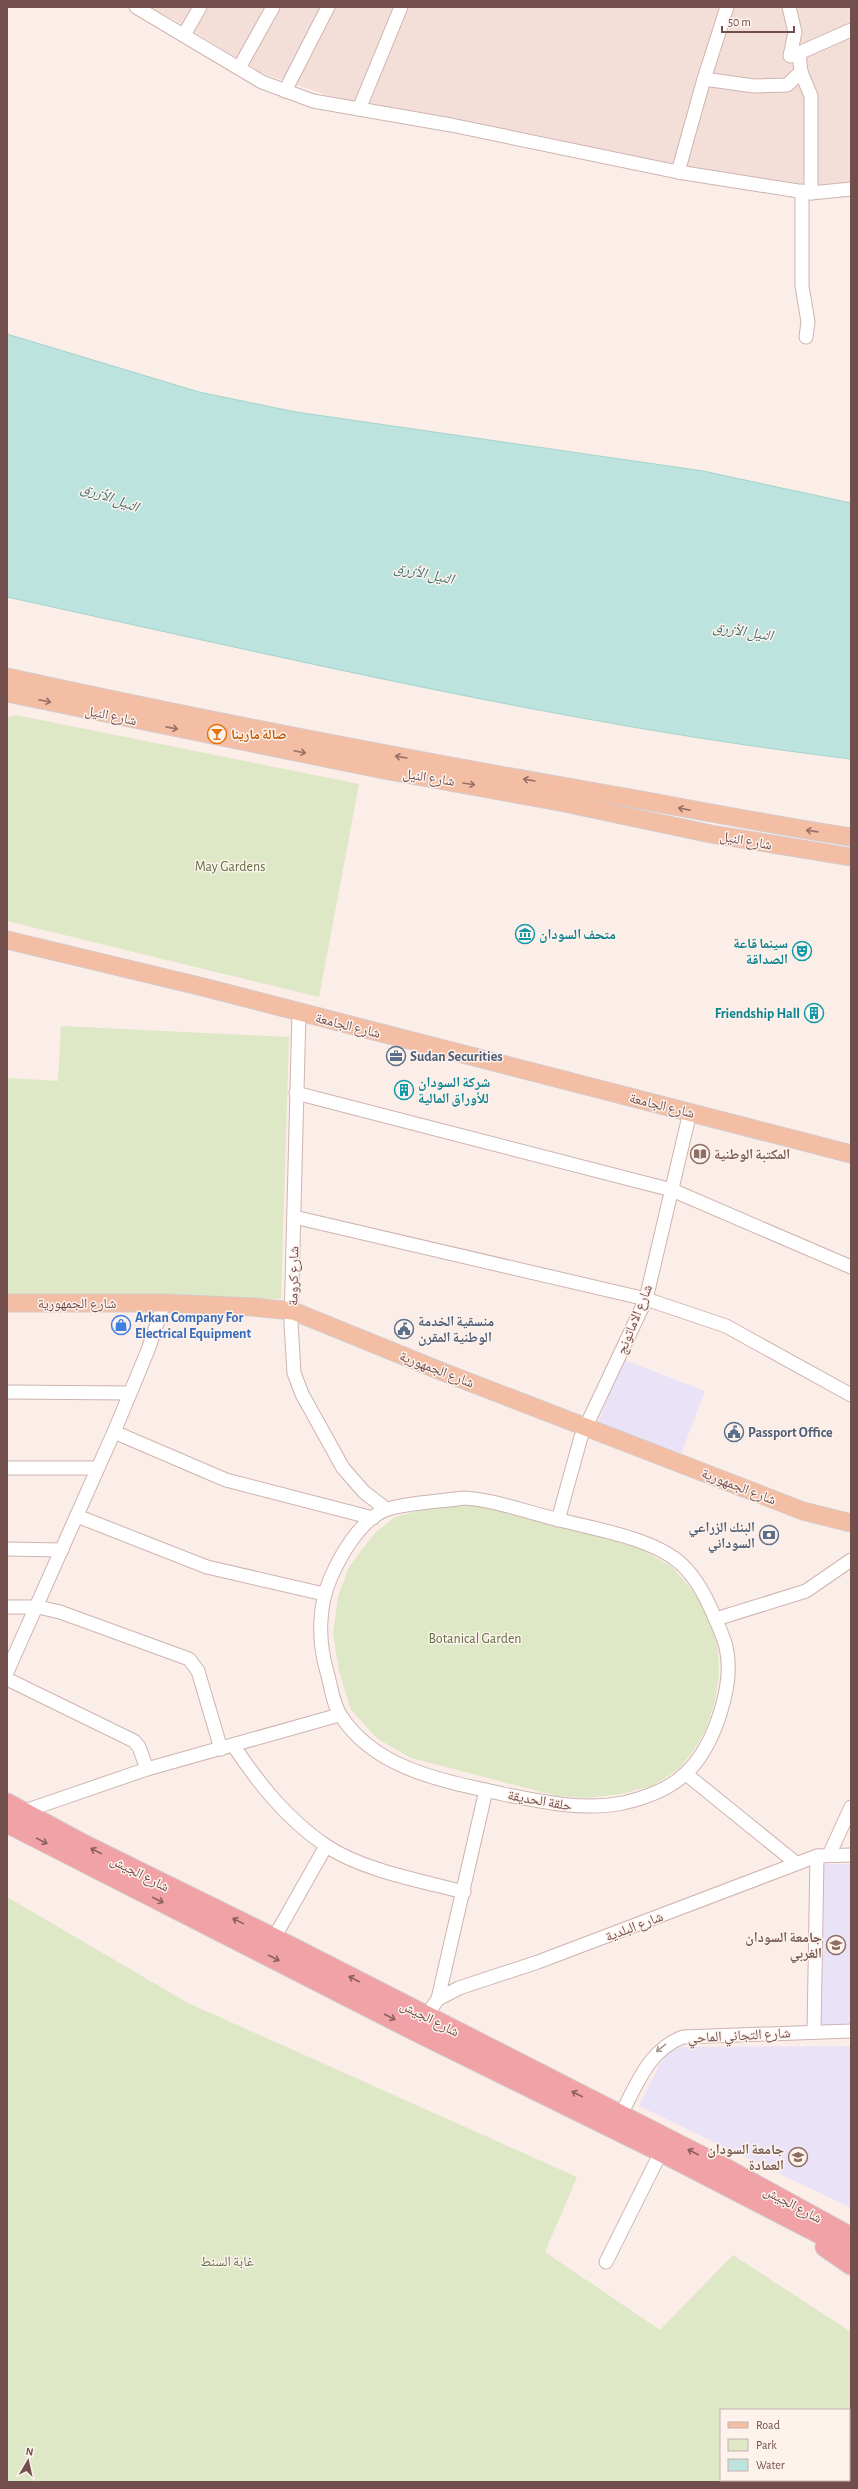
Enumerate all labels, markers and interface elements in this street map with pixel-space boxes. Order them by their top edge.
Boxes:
scale bar [722,8,794,34]
text: 50 m [728,16,751,28]
water label: النيل الأزرق [79,480,142,516]
water label: النيل الأزرق [393,560,456,588]
water label: النيل الأزرق [712,619,775,645]
one-way arrow [38,698,51,706]
street label: شارع النيل [83,704,138,730]
bar icon: صالة مارينا [206,723,228,745]
one-way arrow [166,724,179,732]
place label: صالة مارينا [231,728,287,742]
one-way arrow [293,749,306,757]
one-way arrow [395,753,408,761]
street label: شارع النيل [401,767,456,791]
one-way arrow [523,776,536,784]
one-way arrow [462,780,475,788]
one-way arrow [678,804,691,812]
one-way arrow [806,827,819,835]
street label: شارع النيل [718,830,773,854]
park label: May Gardens [195,860,265,874]
museum icon: متحف السودان [514,923,536,945]
place label: متحف السودان [539,928,616,943]
place label: سينما قاعة الصداقة [733,937,788,967]
theatre icon: سينما قاعة الصداقة [791,940,813,962]
building icon: Friendship Hall [803,1002,825,1024]
place label: Friendship Hall [715,1007,800,1021]
street label: شارع الجامعة [313,1011,382,1043]
office icon: Sudan Securities [385,1045,407,1067]
place label: Sudan Securities [410,1050,503,1064]
place label: شركة السودان للأوراق المالية [418,1076,490,1107]
building icon: شركة السودان للأوراق المالية [393,1079,415,1101]
street label: شارع الجامعة [627,1091,696,1123]
library icon: المكتبة الوطنية [689,1143,711,1165]
place label: المكتبة الوطنية [714,1148,790,1163]
street label: شارع كرومة [286,1246,304,1306]
street label: شارع الاماتونج [615,1282,657,1357]
street label: شارع الجمهورية [38,1297,116,1313]
place label: Arkan Company For Electrical Equipment [135,1311,251,1341]
shop icon: Arkan Company For Electrical Equipment [110,1314,132,1336]
place label: منسقية الخدمة الوطنية المقرن [418,1315,494,1346]
public building icon: منسقية الخدمة الوطنية المقرن [393,1318,415,1340]
street label: شارع الجمهورية [397,1349,476,1392]
public building icon: Passport Office [723,1421,745,1443]
place label: Passport Office [748,1426,833,1440]
street label: شارع الجمهورية [699,1466,778,1509]
place label: البنك الزراعي السوداني [689,1521,755,1554]
bank icon: البنك الزراعي السوداني [758,1524,780,1546]
park label: Botanical Garden [428,1632,522,1646]
street label: حلقة الحديقة [506,1788,573,1814]
one-way arrow [35,1838,47,1846]
one-way arrow [91,1847,103,1854]
street label: شارع الجيش [107,1853,171,1896]
one-way arrow [151,1896,163,1904]
street label: شارع البلدية [604,1910,666,1946]
one-way arrow [232,1917,244,1924]
place label: جامعة السودان الغربي [745,1931,822,1964]
school or university icon: جامعة السودان الغربي [825,1934,847,1956]
one-way arrow [268,1955,280,1962]
one-way arrow [348,1975,360,1982]
street label: شارع الجيش [397,1998,461,2041]
one-way arrow [383,2014,395,2022]
street label: شارع التجاني الماحي [687,2026,791,2049]
one-way arrow [656,2044,667,2053]
one-way arrow [571,2089,583,2097]
place label: جامعة السودان العمادة [707,2143,784,2173]
school or university icon: جامعة السودان العمادة [787,2146,809,2168]
one-way arrow [688,2148,700,2155]
street label: شارع الجيش [760,2184,824,2228]
park label: غابة السنط [200,2255,254,2269]
legend [720,2409,850,2481]
text: Road [756,2419,780,2431]
text: Park [756,2439,777,2451]
north arrow [8,2441,48,2481]
text: N [25,2446,34,2458]
text: Water [756,2459,785,2471]

